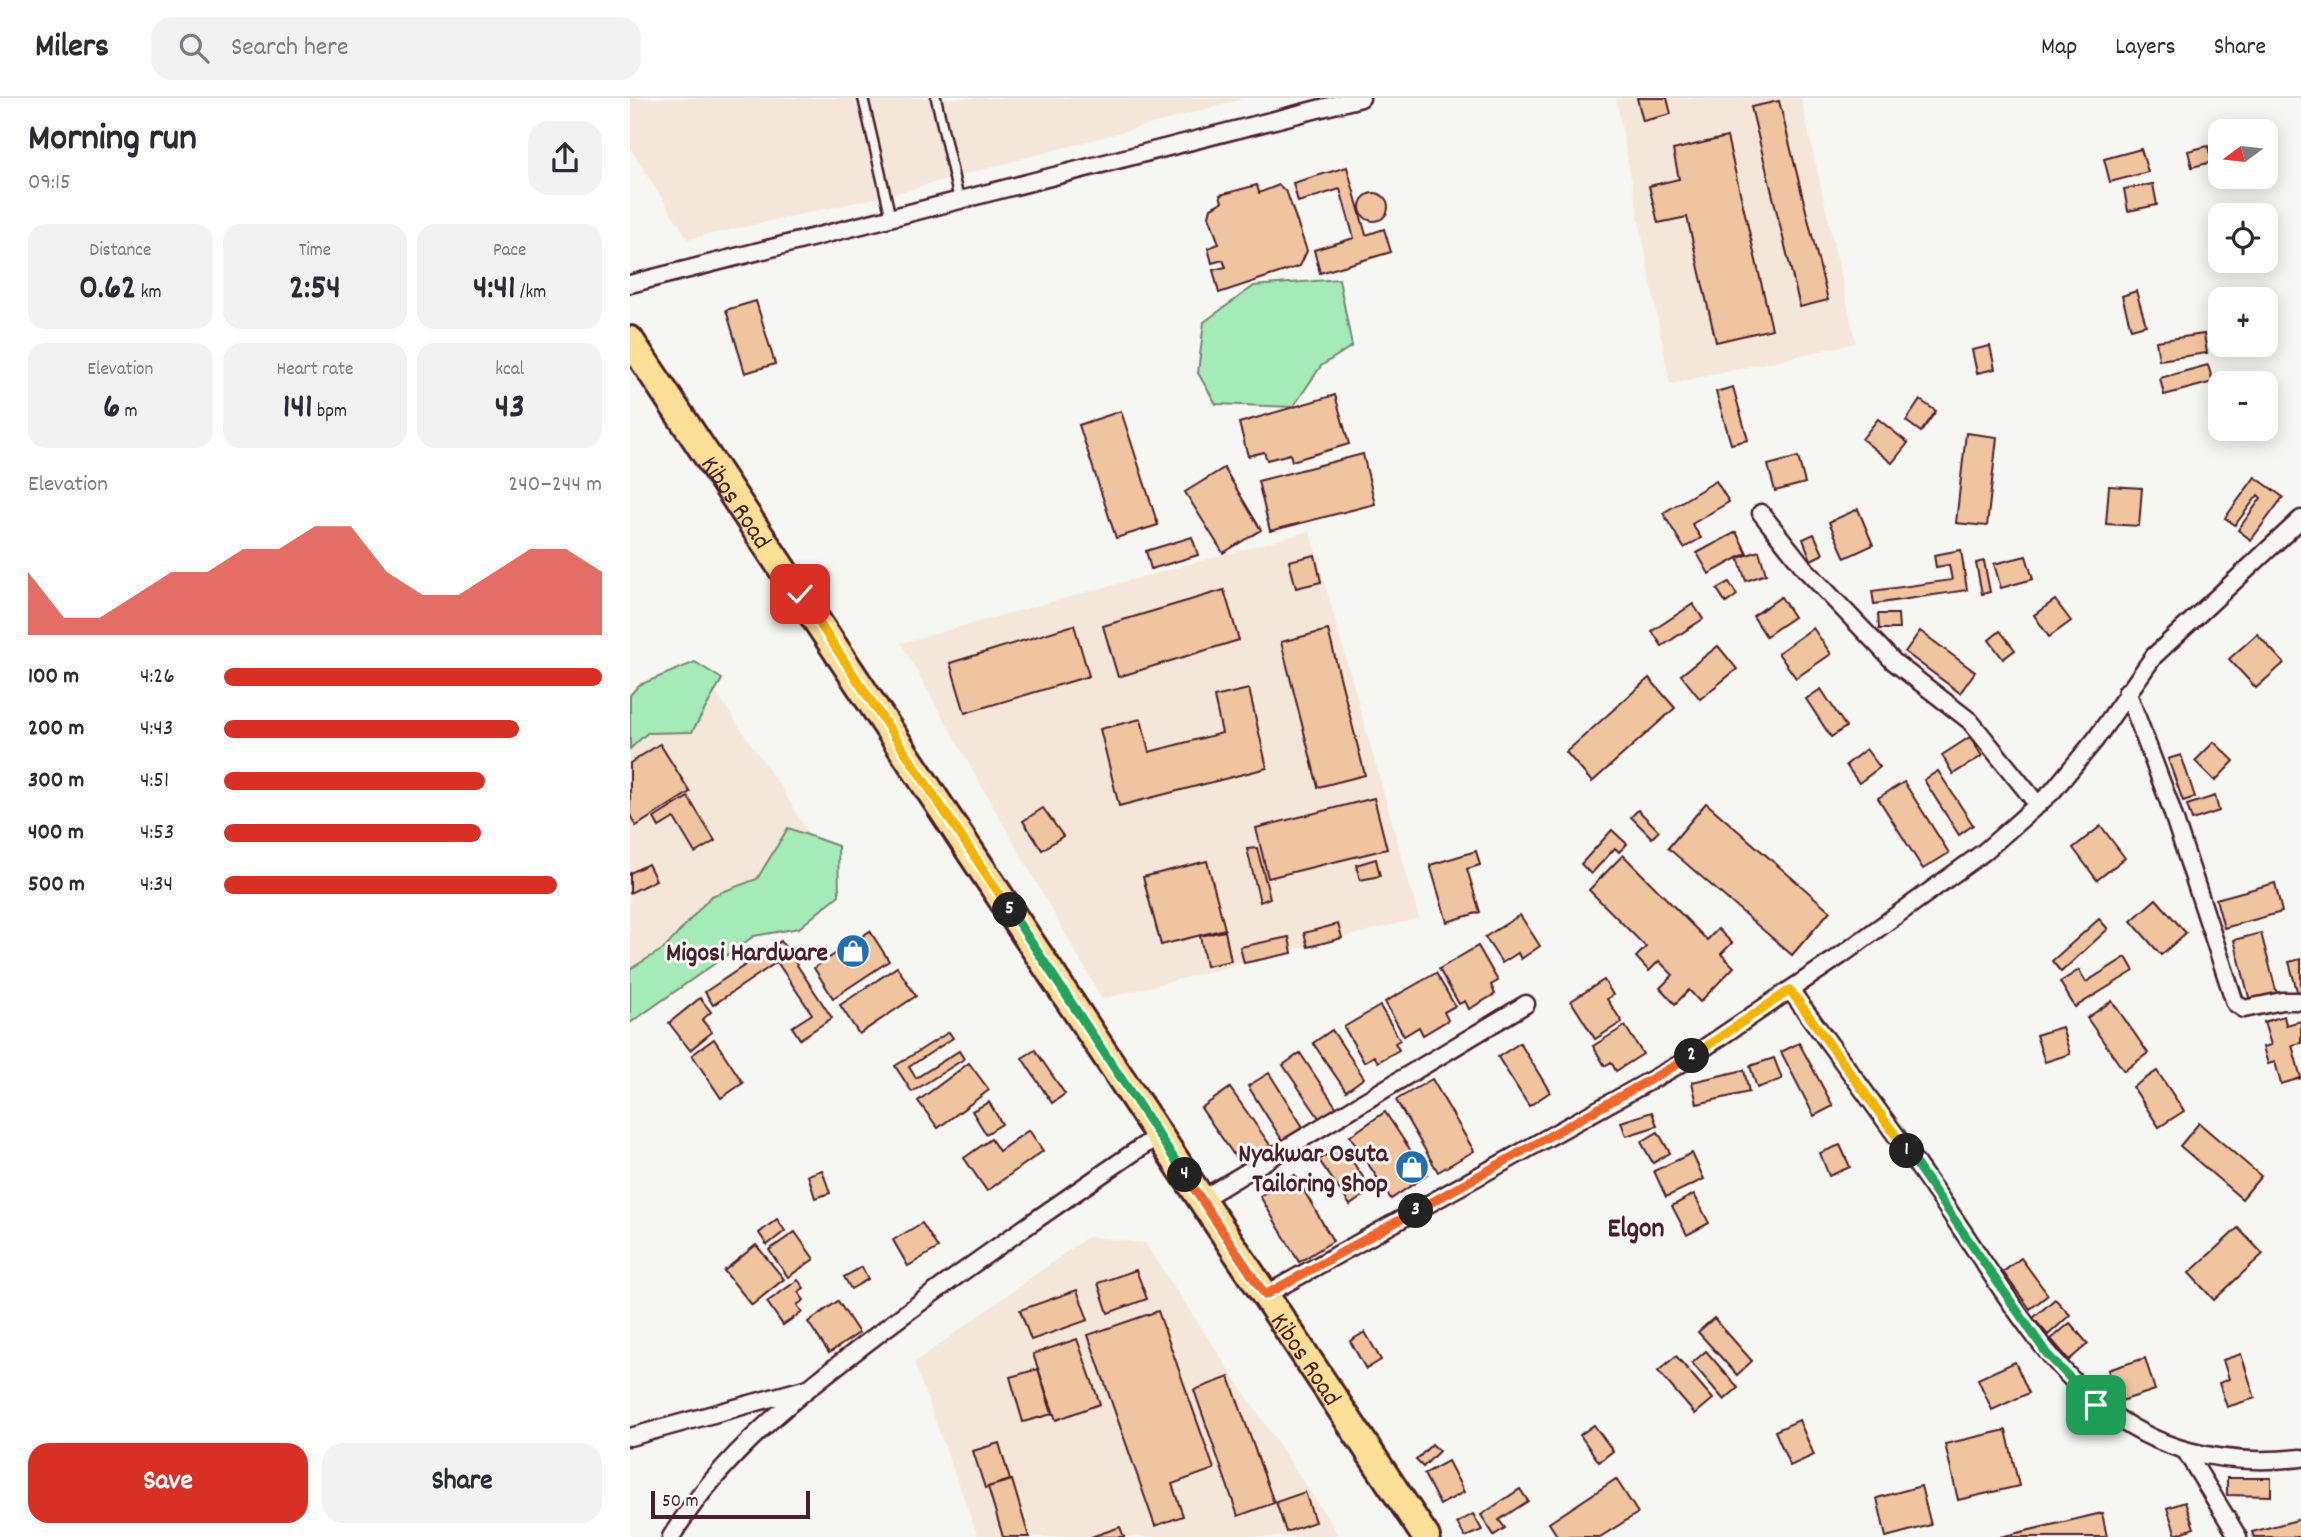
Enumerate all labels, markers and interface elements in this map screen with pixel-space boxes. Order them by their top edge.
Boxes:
search box [151,17,641,80]
text: Milers [35,25,109,72]
icon: search [175,29,213,67]
text: Search here [231,30,348,67]
text: Map [2041,31,2077,65]
text: Layers [2115,31,2176,65]
text: Share [2214,31,2266,65]
text: Morning run [28,113,197,168]
north arrow [2208,119,2278,189]
map controls [2208,119,2278,441]
button: share [528,121,602,195]
text: 09:15 [28,167,71,200]
button: locate [2208,203,2278,273]
text: Distance [89,238,151,265]
text: Time [299,238,331,265]
text: Pace [493,238,526,265]
text: 0.62 [79,265,136,315]
text: 2:54 [289,265,341,315]
text: 4:41 [473,265,516,315]
text: km [136,280,162,307]
text: /km [516,280,546,307]
button: + [2208,287,2278,357]
text: Elevation [87,357,153,384]
text: Heart rate [277,357,353,384]
text: kcal [495,357,524,384]
button: − [2208,371,2278,441]
text: 6 [103,384,120,434]
text: 141 [283,384,313,434]
text: 43 [495,384,525,434]
text: m [120,399,138,426]
text: bpm [313,399,347,426]
street label: Kibos Road [690,449,779,558]
text: Elevation [28,469,108,502]
text: 240–244 m [508,469,602,502]
pin [770,564,830,624]
icon: check [781,575,819,613]
text: 100 m [28,661,79,694]
text: 4:26 [140,661,175,694]
text: 200 m [28,713,84,746]
text: 4:43 [140,713,173,746]
text: 300 m [28,765,84,798]
text: 4:51 [140,765,169,798]
text: 400 m [28,817,84,850]
text: 4:53 [140,817,174,850]
text: 500 m [28,869,85,902]
text: 4:34 [140,869,173,902]
pin: 5 [992,892,1028,928]
text: 5 [1005,896,1014,923]
shop icon: Migosi Hardware [834,932,872,970]
place label: Migosi Hardware [666,936,828,973]
pin: 2 [1674,1038,1710,1074]
text: 2 [1687,1042,1696,1069]
pin: 1 [1890,1134,1924,1168]
place label: Nyakwar Osuta Tailoring Shop [1238,1137,1389,1204]
text: 1 [1904,1137,1909,1164]
shop icon: Nyakwar Osuta Tailoring Shop [1393,1148,1431,1186]
pin: 4 [1168,1158,1202,1192]
text: 4 [1181,1161,1188,1188]
pin: 3 [1398,1194,1434,1228]
text: 3 [1411,1197,1420,1224]
district label: Elgon [1607,1211,1665,1251]
street label: Kibos Road [1260,1306,1349,1414]
pin [2066,1375,2126,1435]
icon: arrive [2077,1386,2115,1424]
button: Save [28,1443,308,1523]
button: Share [322,1443,602,1523]
scale bar [651,1488,810,1520]
text: 50 m [662,1489,699,1516]

